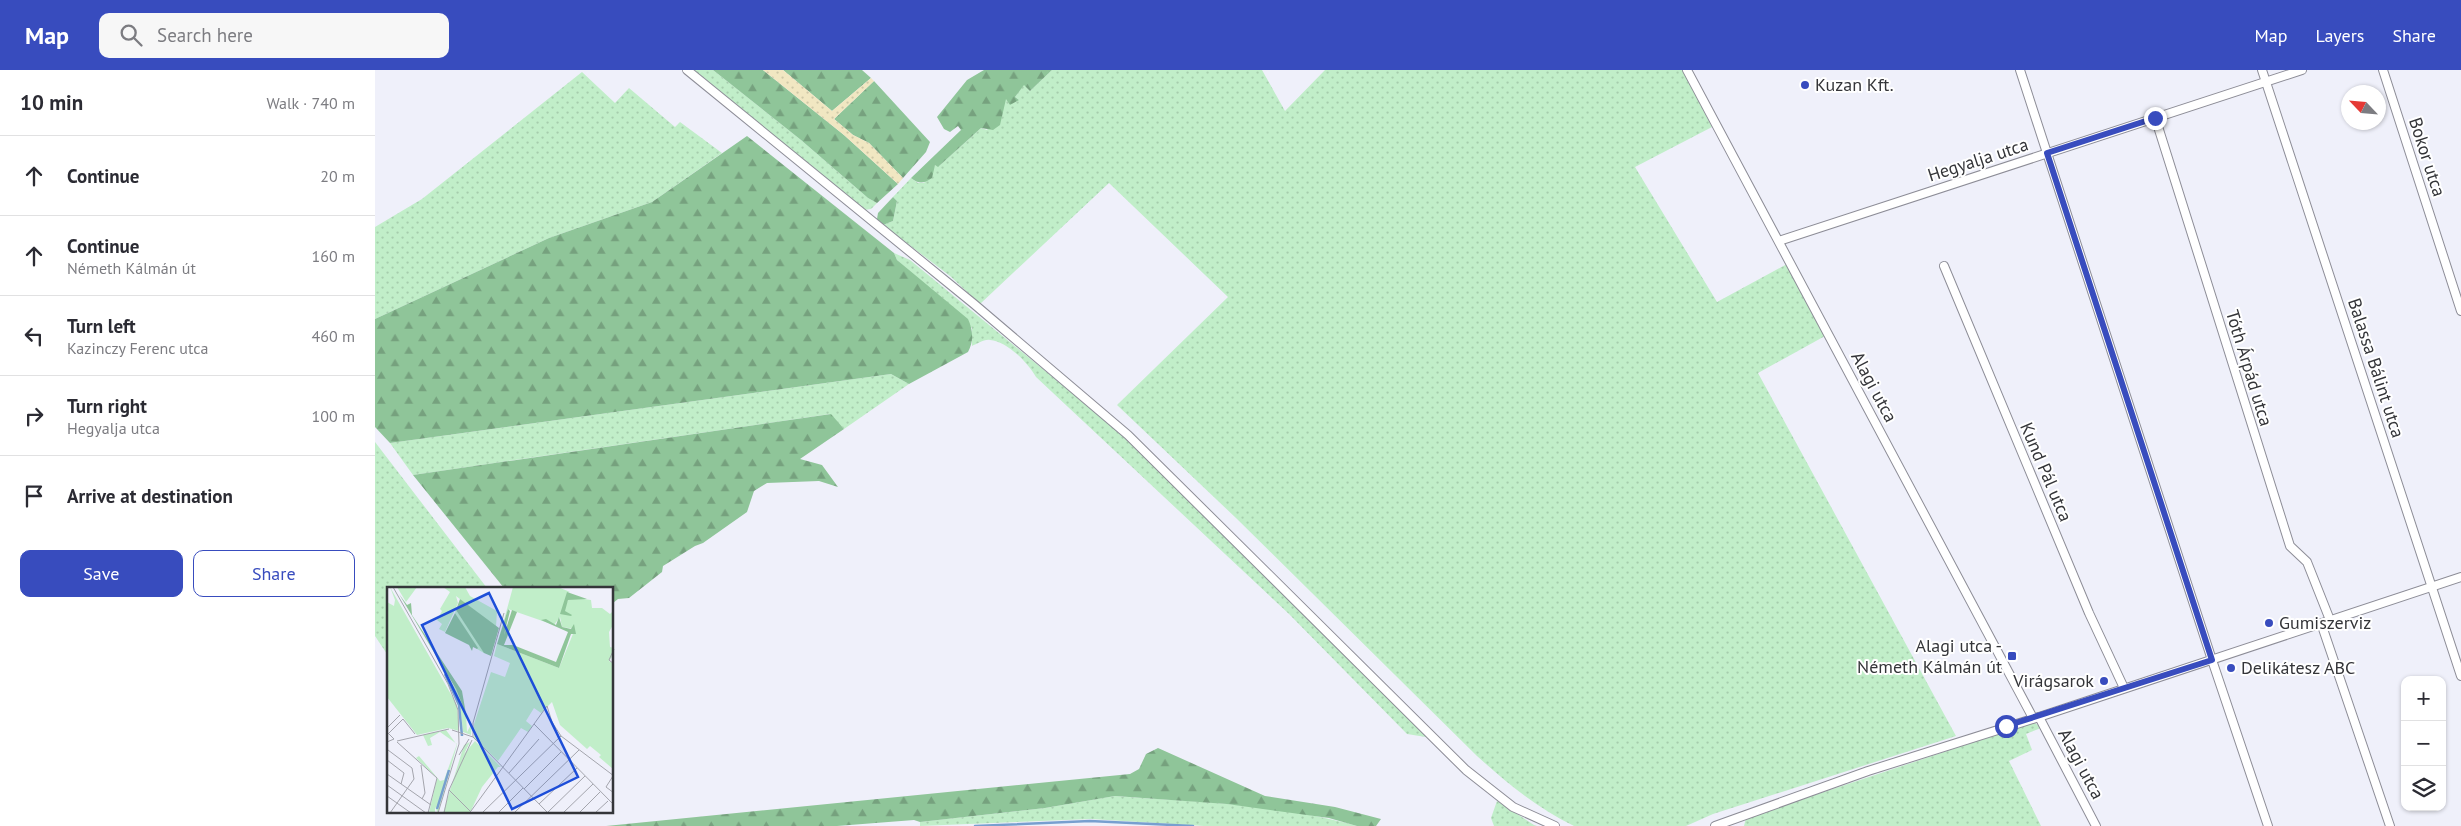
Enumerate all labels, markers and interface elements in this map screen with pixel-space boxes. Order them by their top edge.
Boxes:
search box [99,13,449,58]
text: Map [25,20,69,51]
icon: search [117,21,145,49]
text: Search here [157,23,253,47]
text: Map [2255,24,2287,47]
text: Layers [2315,24,2364,47]
text: Share [2392,24,2436,47]
place label: Kuzan Kft. [1815,73,1893,96]
marker: Kuzan Kft. [1799,79,1811,91]
north arrow [2341,85,2386,130]
text: 10 min [20,89,83,116]
text: Walk · 740 m [266,93,355,113]
route end [2144,107,2167,130]
street label: Bokor utca [2404,114,2451,199]
street label: Hegyalja utca [1925,132,2031,187]
icon: ahead [20,162,48,190]
text: Continue [67,164,139,188]
text: 20 m [320,166,355,186]
text: Continue [67,234,139,258]
icon: ahead [20,242,48,270]
text: 160 m [312,246,355,266]
text: Németh Kálmán út [67,258,196,278]
street label: Balassa Bálint utca [2343,295,2410,441]
street label: Tóth Árpád utca [2221,307,2278,429]
text: Turn left [67,314,136,338]
icon: left [20,322,48,350]
text: 460 m [312,326,355,346]
text: Kazinczy Ferenc utca [67,338,208,358]
street label: Alagi utca [1846,348,1903,426]
text: Turn right [67,394,147,418]
icon: right [20,402,48,430]
text: 100 m [312,406,355,426]
text: Hegyalja utca [67,418,160,438]
street label: Kund Pál utca [2015,419,2078,525]
icon: arrive [20,482,48,510]
text: Arrive at destination [67,484,233,508]
button: Save [20,550,183,597]
button: Share [193,550,355,597]
inset map [387,587,614,814]
place label: Gumiszerviz [2279,611,2371,634]
marker: Gumiszerviz [2263,617,2275,629]
place label: Alagi utca - Németh Kálmán út [1857,634,2002,678]
marker: Alagi utca - Németh Kálmán út [2006,650,2018,662]
place label: Delikátesz ABC [2241,656,2355,679]
marker: Delikátesz ABC [2225,662,2237,674]
place label: Virágsarok [2012,669,2094,692]
marker: Virágsarok [2098,675,2110,687]
map controls [2401,676,2446,811]
button: + [2401,676,2446,721]
route start [1995,715,2018,738]
button: − [2401,721,2446,766]
street label: Alagi utca [2053,725,2110,803]
button: layers [2401,766,2446,811]

